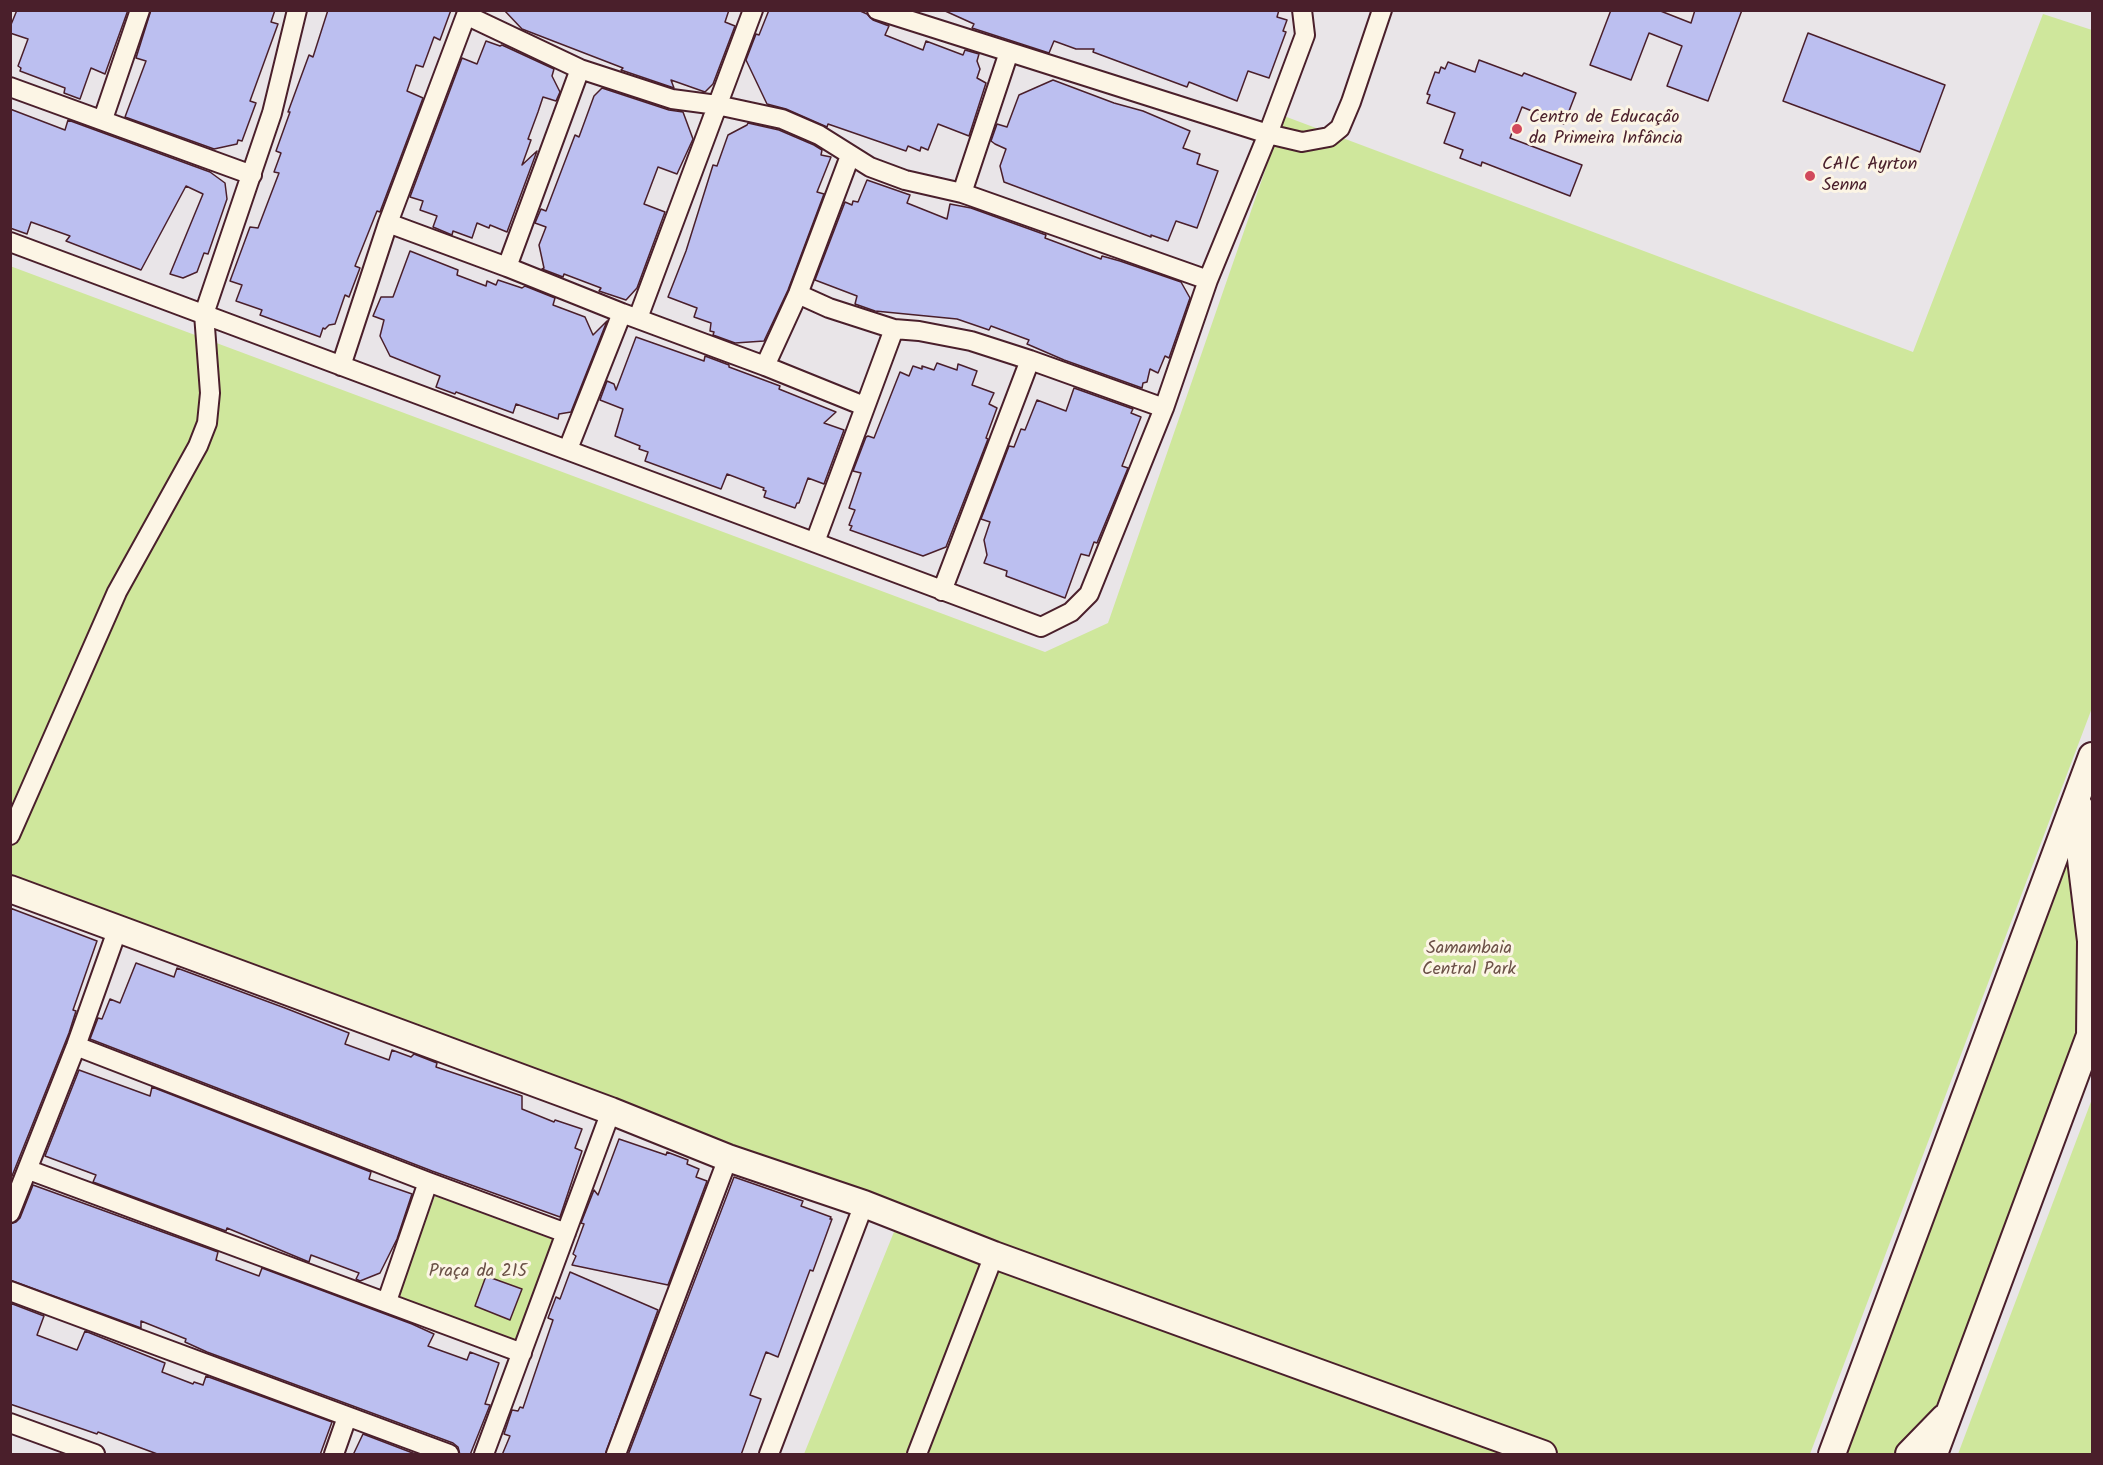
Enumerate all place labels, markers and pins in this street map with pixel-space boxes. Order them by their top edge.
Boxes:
place label: Centro de Educação da Primeira Infância [1529,108,1683,150]
marker: Centro de Educação da Primeira Infância [1510,122,1524,136]
place label: CAIC Ayrton Senna [1822,155,1917,198]
marker: CAIC Ayrton Senna [1803,169,1817,183]

